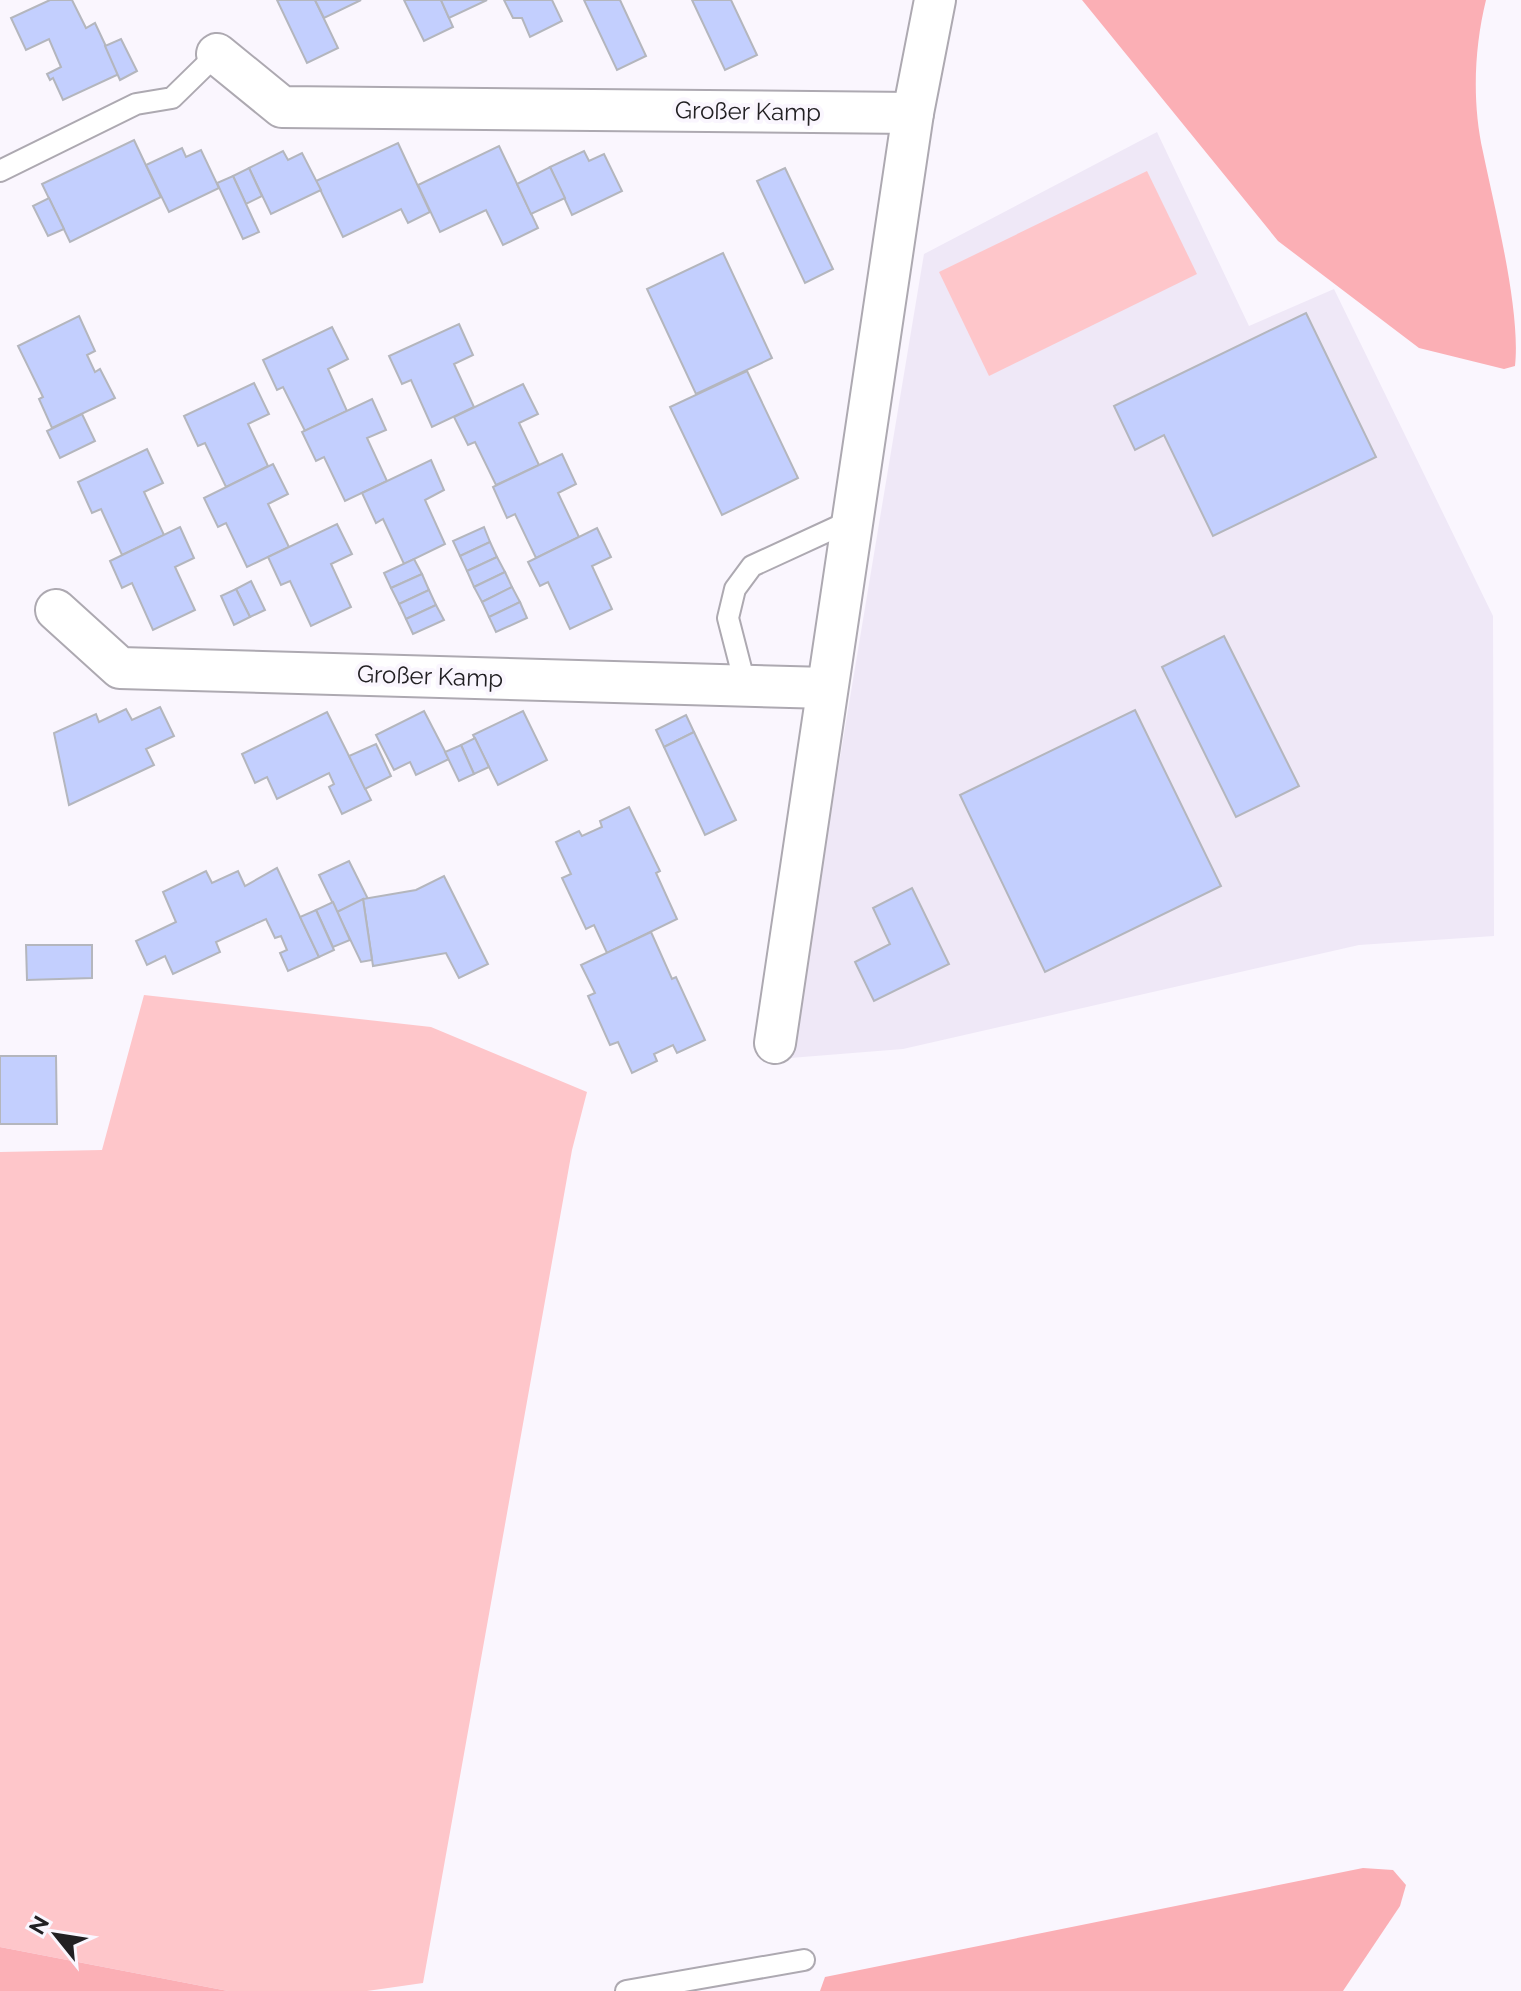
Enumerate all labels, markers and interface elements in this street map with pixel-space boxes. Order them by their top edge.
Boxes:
street label: Großer Kamp [675,95,821,127]
street label: Großer Kamp [356,659,504,693]
north arrow [16,1895,96,1975]
text: N [23,1911,54,1939]

